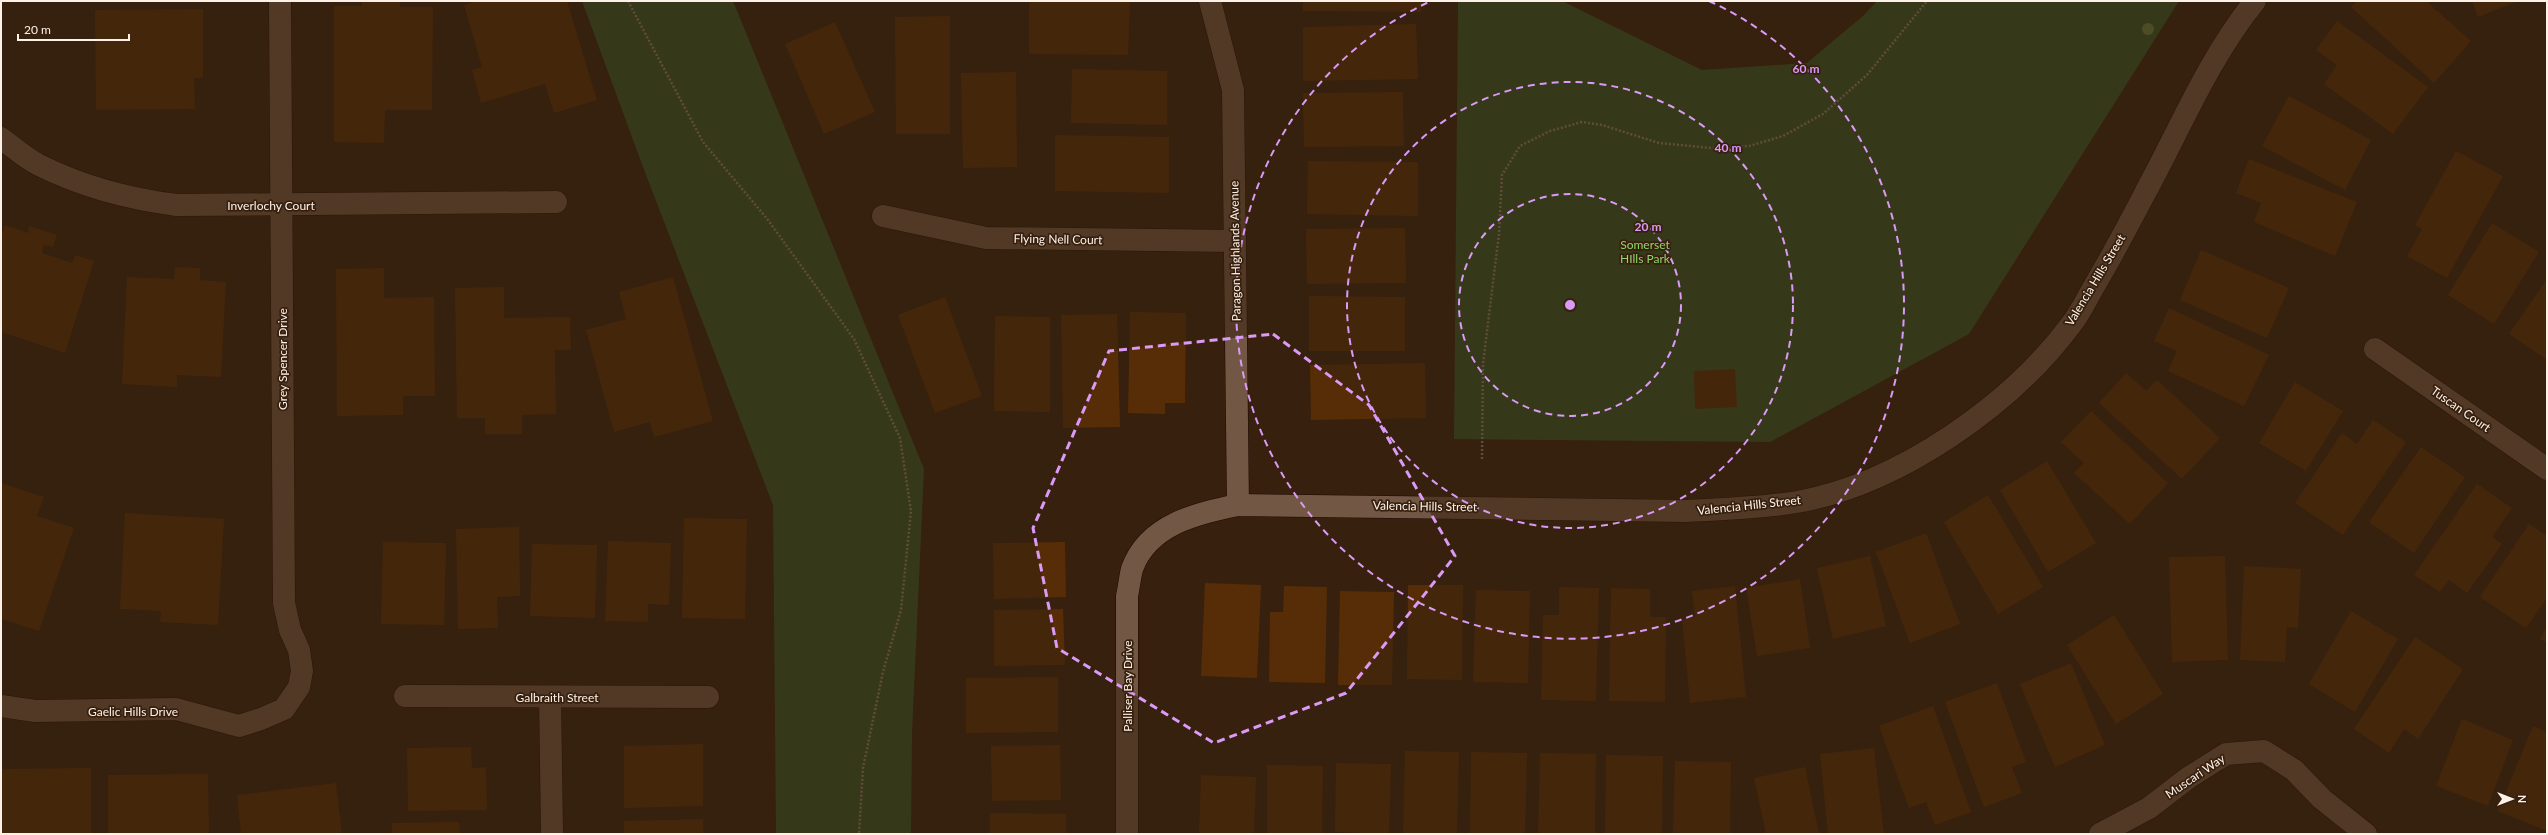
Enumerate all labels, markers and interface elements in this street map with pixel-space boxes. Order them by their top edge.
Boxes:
scale bar [18,16,129,42]
text: 20 m [24,22,51,37]
text: 60 m [1793,61,1819,76]
text: 40 m [1715,140,1741,155]
street label: Paragon Highlands Avenue [1226,181,1244,321]
street label: Inverlochy Court [227,198,315,213]
text: 20 m [1635,219,1661,234]
street label: Flying Nell Court [1014,231,1103,247]
street label: Valencia Hills Street [2062,231,2129,329]
park label: Somerset HIlls Park [1620,237,1671,266]
centre of rings [1563,298,1577,312]
street label: Grey Spencer Drive [275,308,290,410]
street label: Tuscan Court [2428,383,2494,435]
street label: Valencia Hills Street [1696,492,1802,518]
street label: Valencia Hills Street [1373,498,1478,514]
street label: Palliser Bay Drive [1120,640,1135,732]
street label: Galbraith Street [515,690,599,705]
street label: Gaelic Hills Drive [88,704,178,719]
street label: Muscari Way [2162,750,2228,801]
north arrow [2492,779,2532,819]
text: N [2516,795,2529,803]

